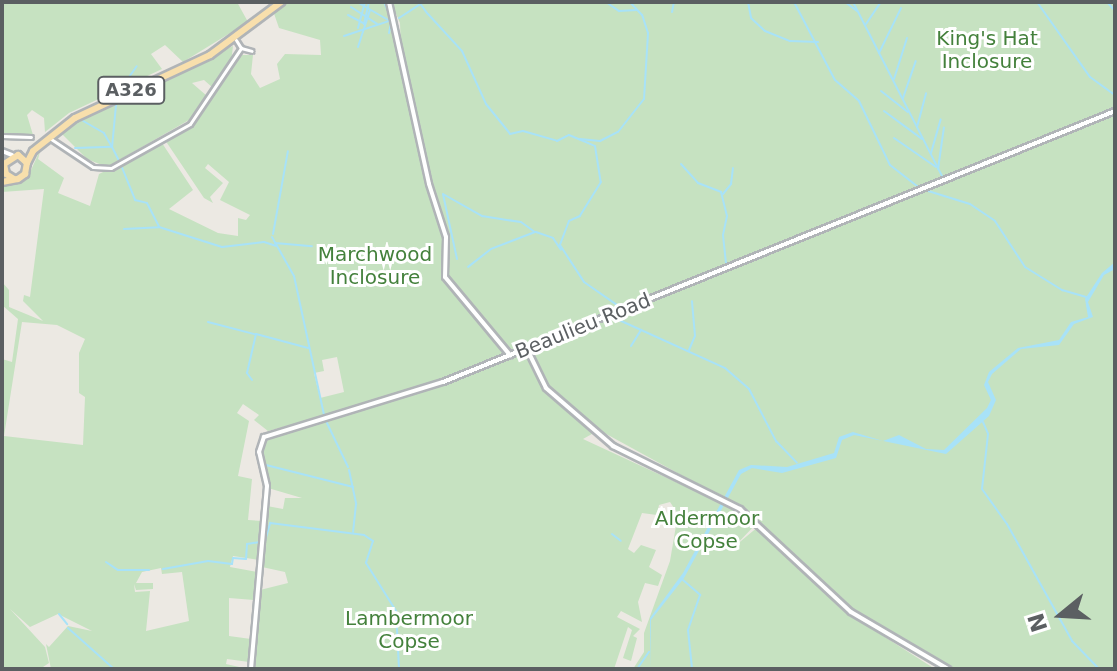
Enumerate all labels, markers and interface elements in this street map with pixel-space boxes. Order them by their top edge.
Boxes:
park label: King's Hat Inclosure [936,27,1038,74]
road number: A326 [97,76,165,104]
park label: Marchwood Inclosure [318,242,432,289]
street label: Beaulieu Road [512,288,654,364]
park label: Aldermoor Copse [655,506,759,553]
north arrow [1021,575,1101,655]
park label: Lambermoor Copse [345,606,473,653]
text: N [1023,610,1052,635]

